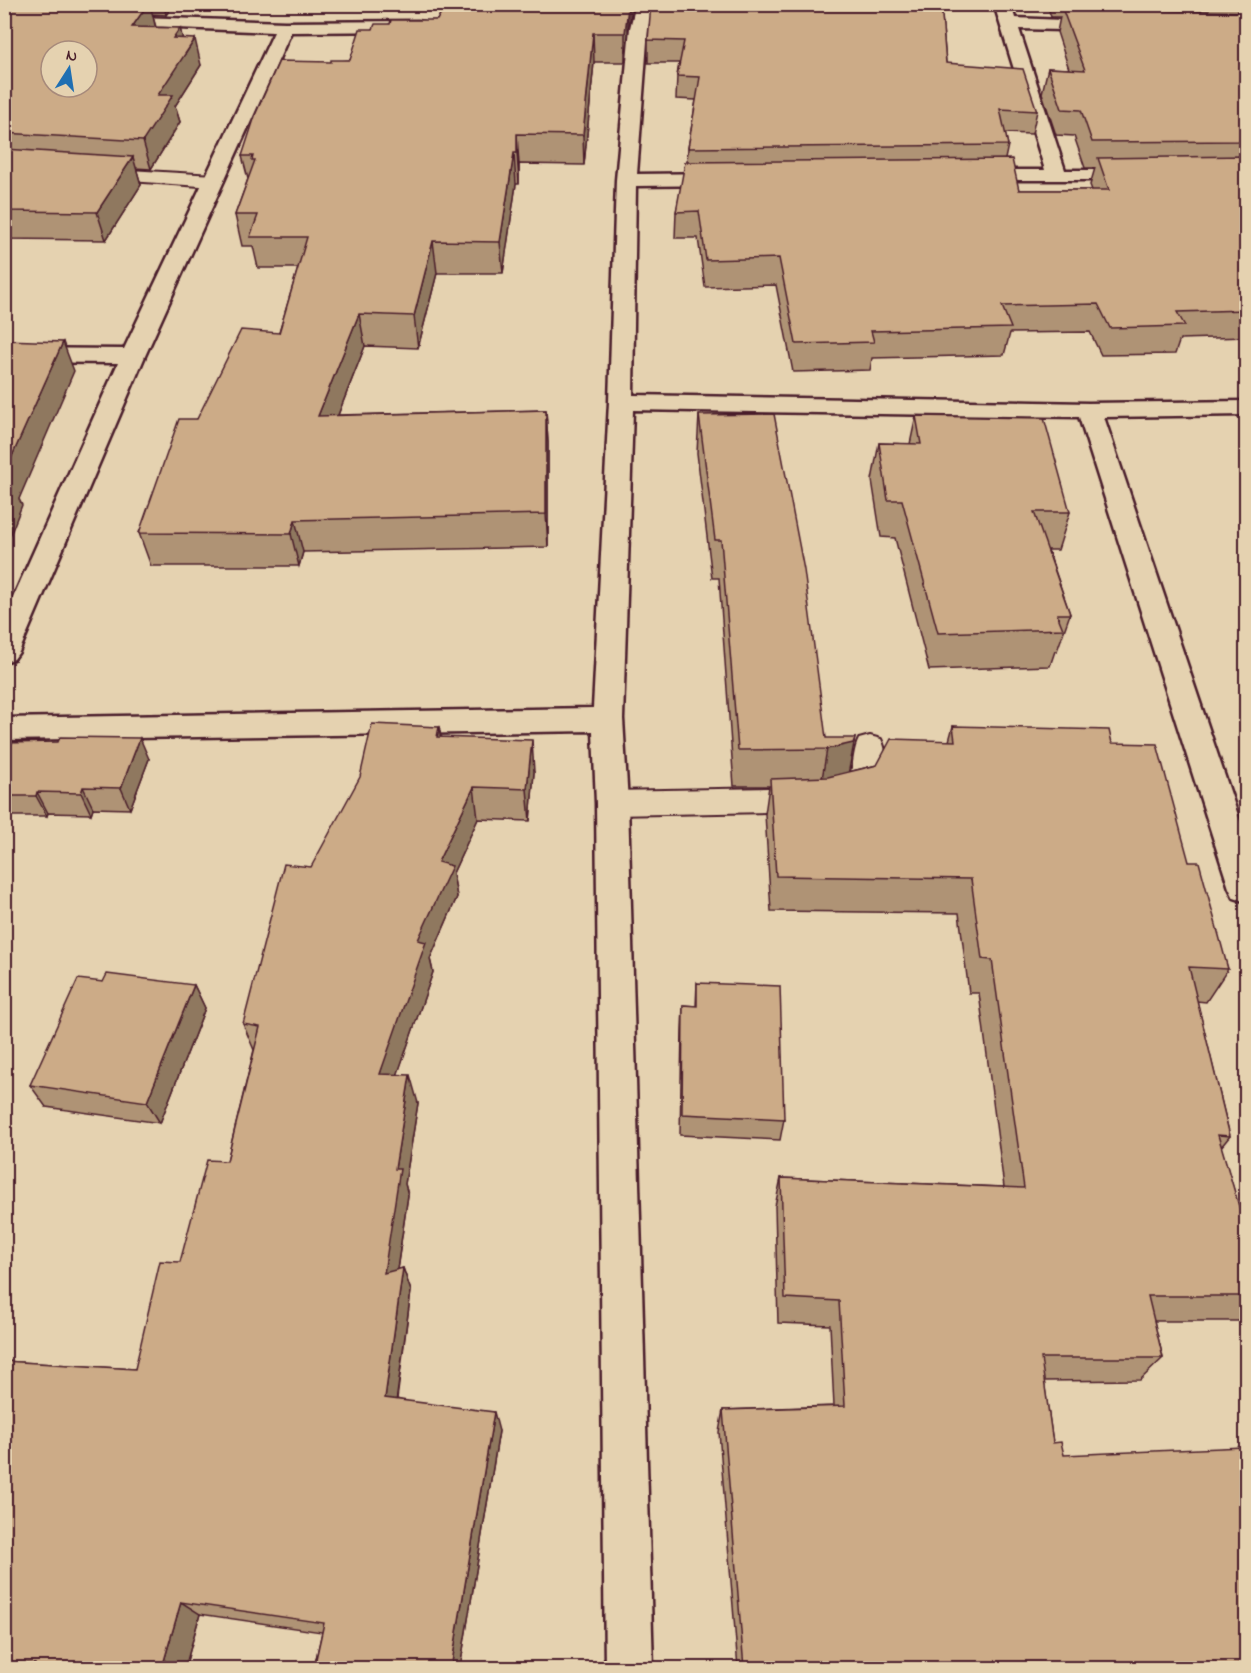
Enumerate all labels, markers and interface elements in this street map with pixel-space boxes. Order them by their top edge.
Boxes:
north arrow [39,39,99,99]
text: N [64,43,80,69]

